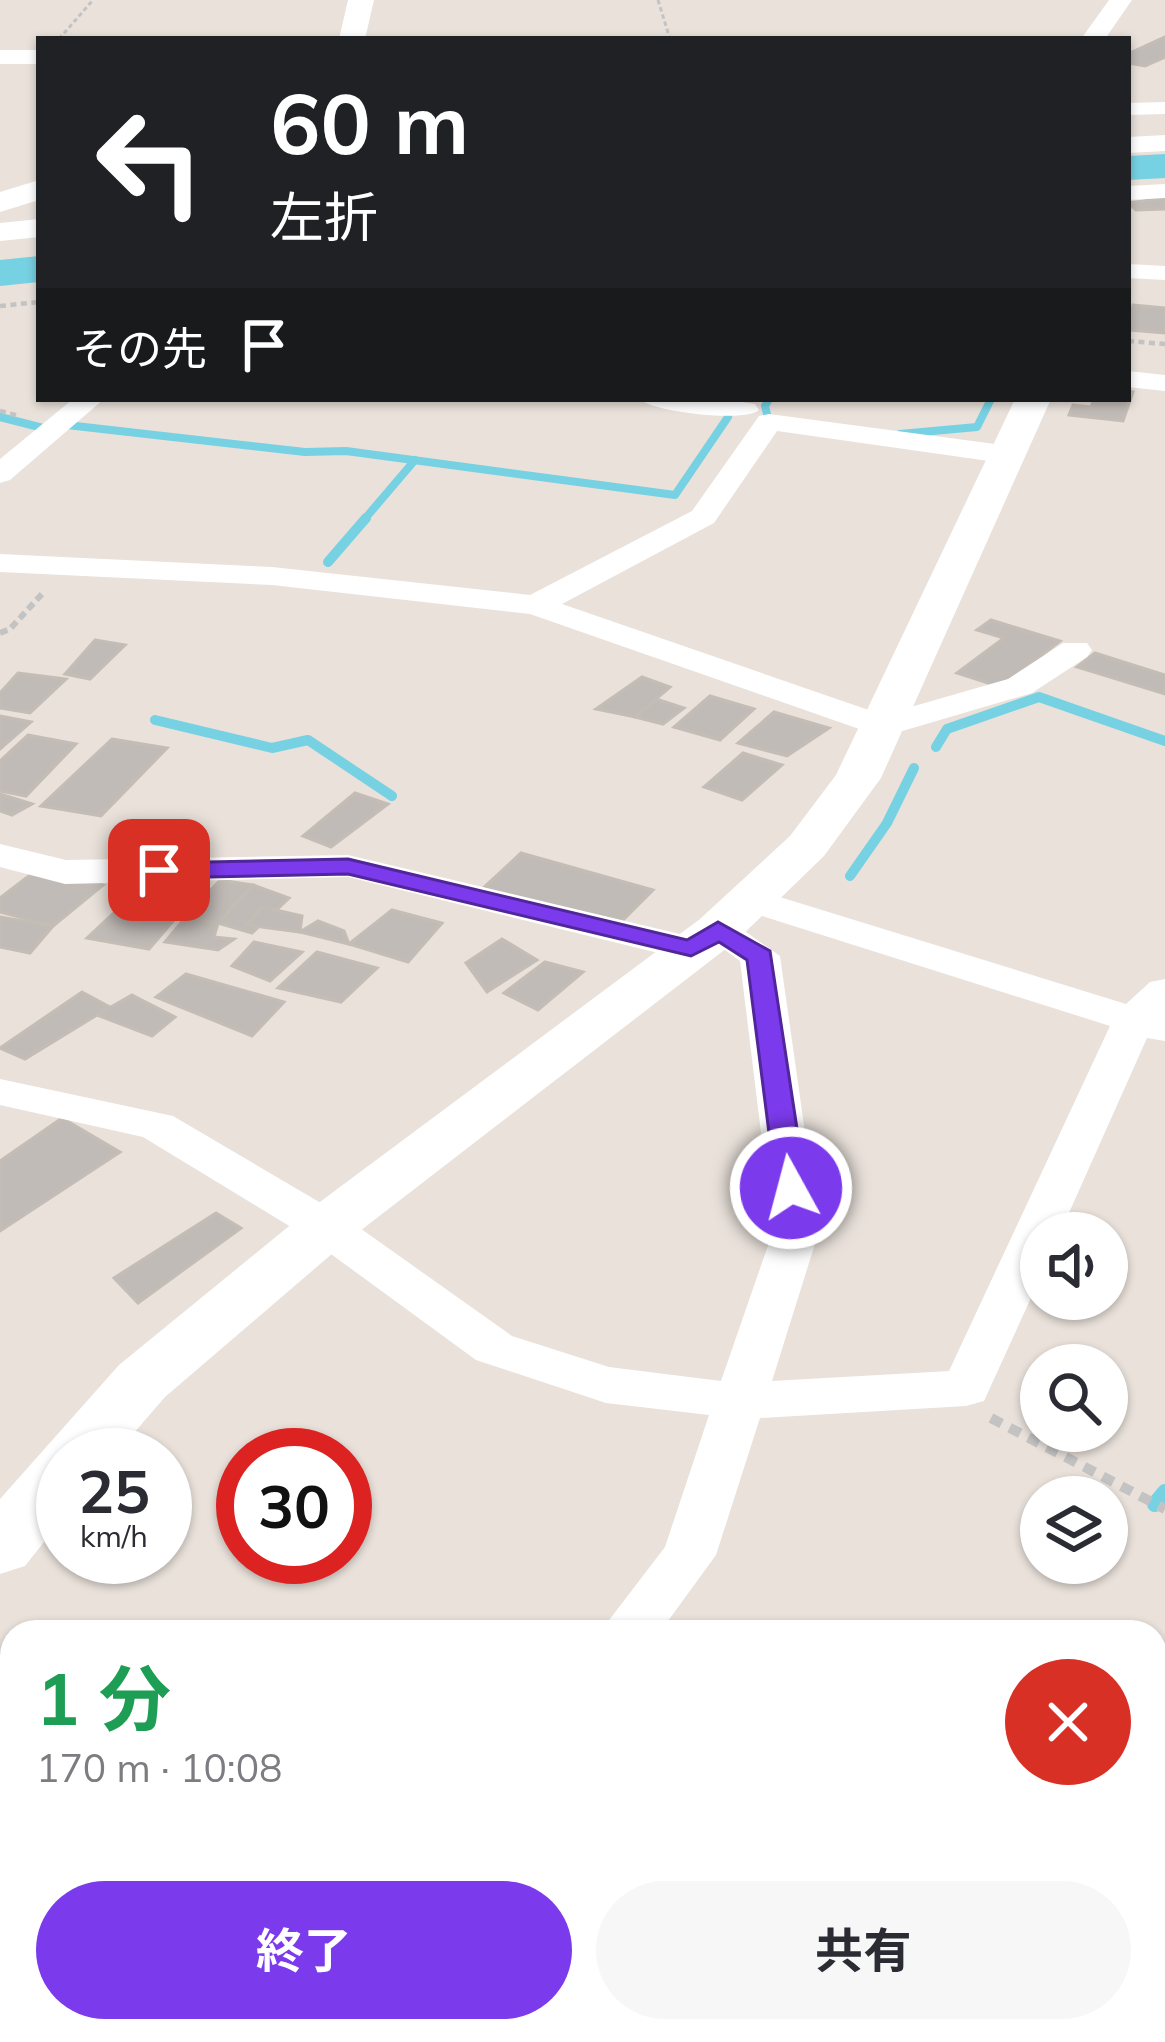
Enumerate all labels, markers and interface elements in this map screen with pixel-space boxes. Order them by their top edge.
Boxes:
text: 60 m [270,70,469,175]
icon: left [72,84,228,240]
text: 左折 [270,183,378,251]
icon: arrive [231,312,297,378]
text: その先 [72,320,207,376]
pin [108,819,210,921]
icon: arrive [126,837,192,903]
position arrow [728,1125,854,1251]
map controls [1020,1212,1128,1584]
button: sound [1020,1212,1128,1320]
button: search [1020,1344,1128,1452]
speed limit sign: 30 [216,1428,372,1584]
text: 25 [78,1453,150,1528]
button: layers [1020,1476,1128,1584]
text: km/h [80,1517,148,1555]
text: 1 分 [36,1653,171,1743]
button: close [1005,1659,1131,1785]
text: 170 m · 10:08 [36,1743,282,1792]
button: 終了 [36,1881,572,2019]
button: 共有 [596,1881,1131,2019]

